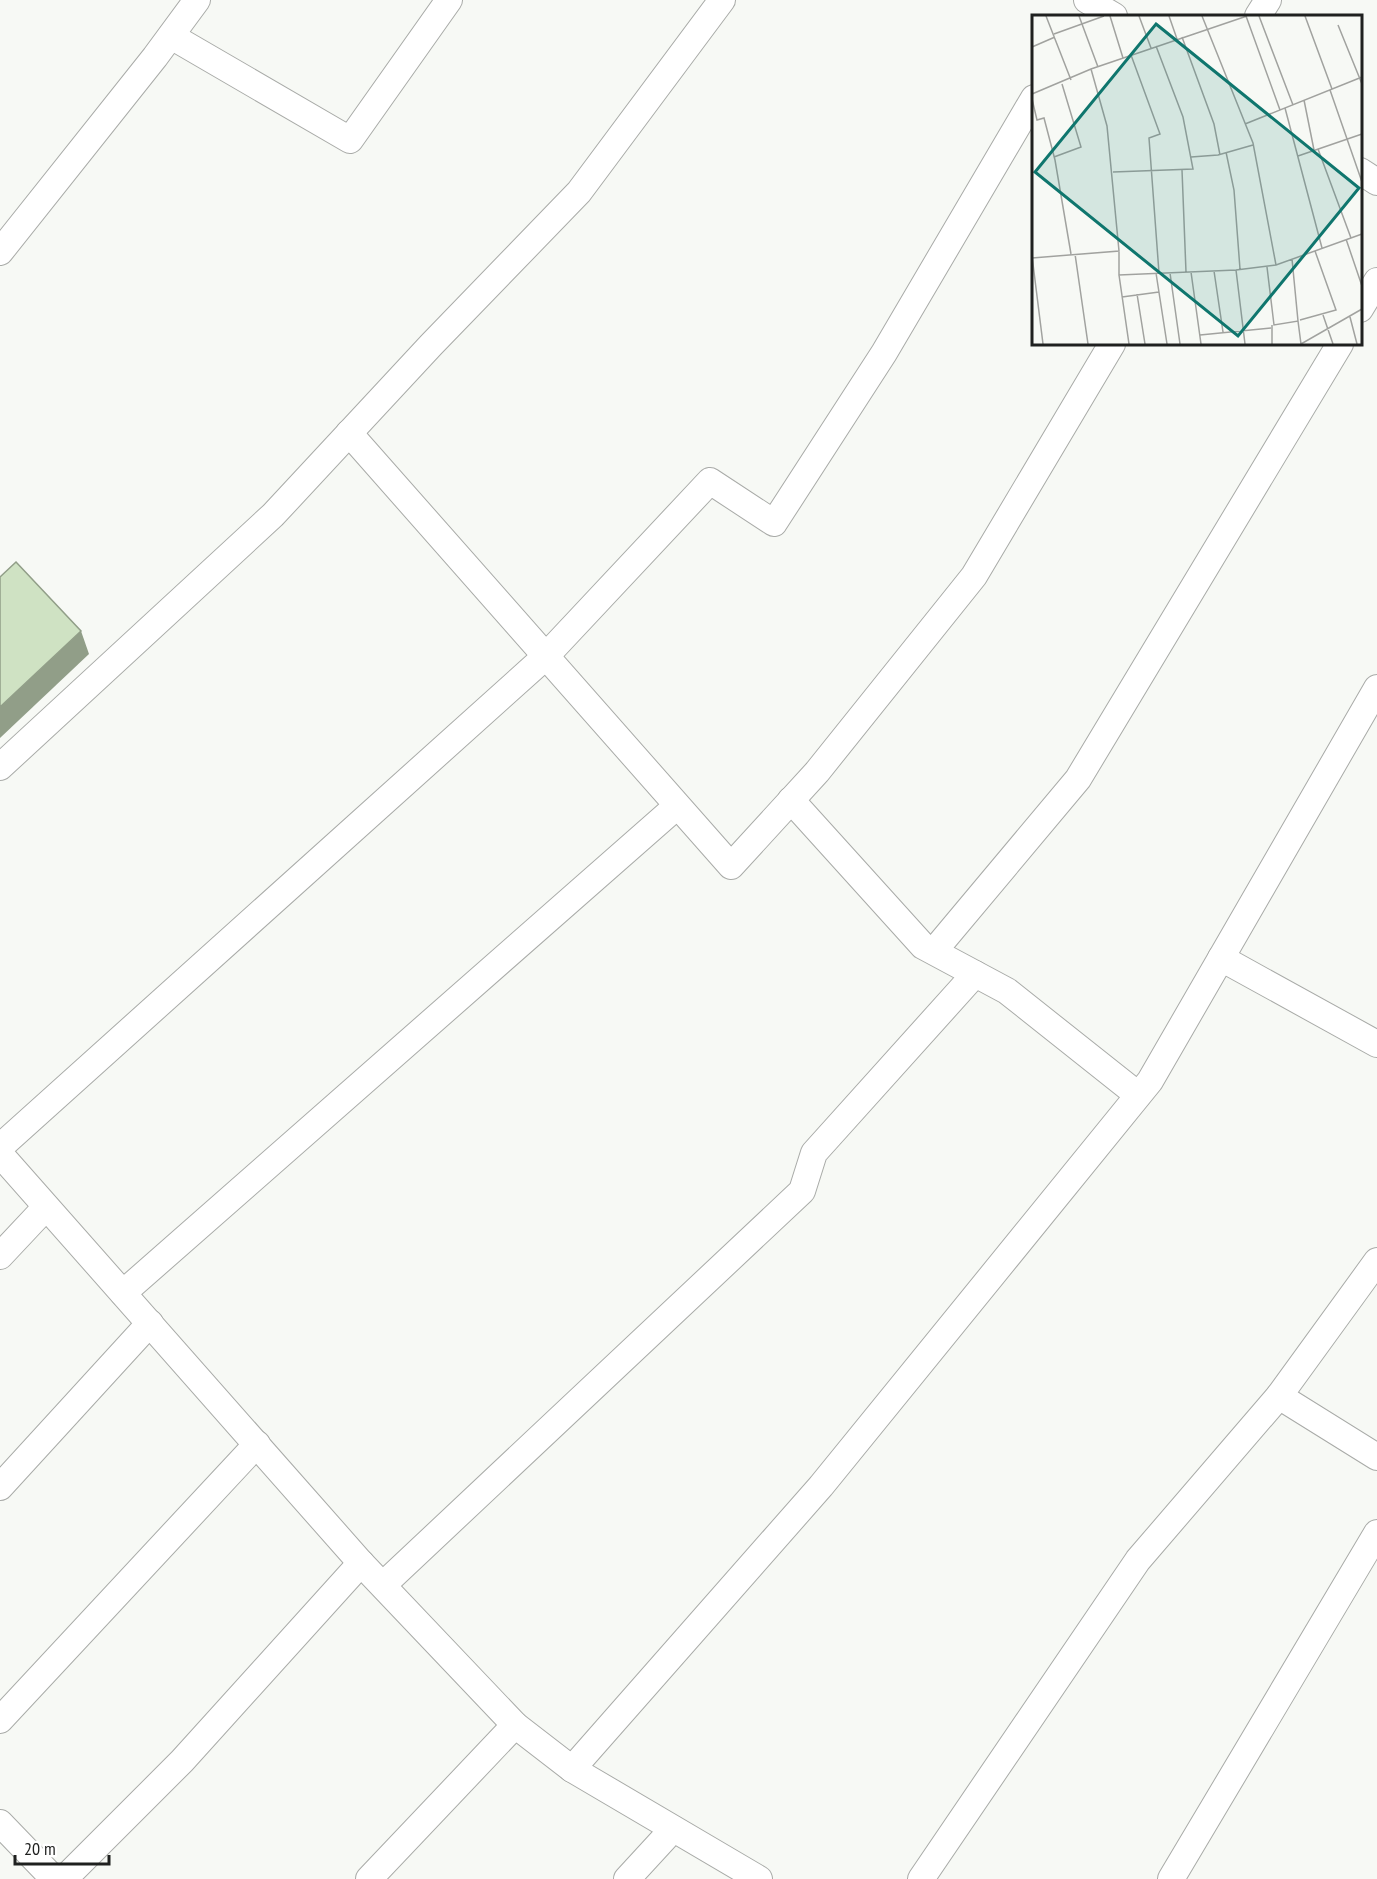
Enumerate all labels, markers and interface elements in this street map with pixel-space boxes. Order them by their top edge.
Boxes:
inset map [1032,15,1362,345]
scale bar [15,1828,110,1866]
text: 20 m [24,1837,56,1860]

